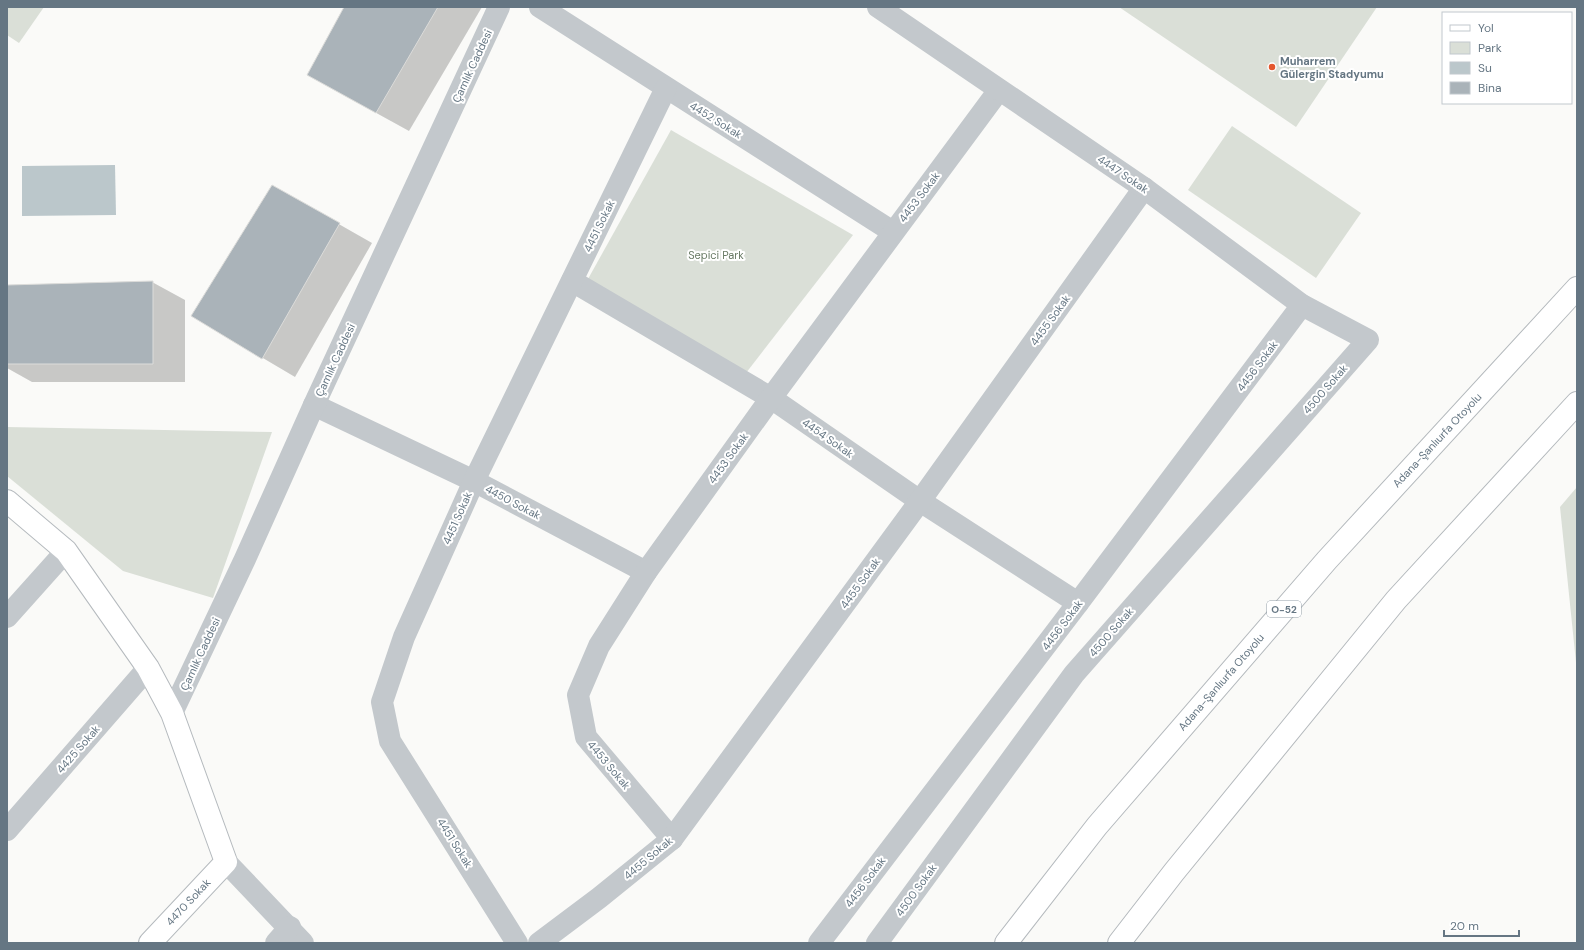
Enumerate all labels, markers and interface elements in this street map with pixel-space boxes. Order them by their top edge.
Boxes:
legend [1442,12,1572,104]
text: Yol [1478,20,1494,36]
street label: Çamlık Caddesi [449,27,495,105]
text: Park [1478,40,1502,56]
place label: Muharrem Gülergin Stadyumu [1280,54,1384,81]
text: Su [1478,60,1492,76]
marker: Muharrem Gülergin Stadyumu [1267,62,1277,72]
text: Bina [1478,80,1502,96]
street label: 4452 Sokak [687,98,745,142]
street label: 4447 Sokak [1095,152,1152,196]
street label: 4453 Sokak [896,169,943,225]
street label: 4451 Sokak [580,197,618,254]
park label: Sepici Park [688,248,744,262]
street label: 4455 Sokak [1027,291,1073,348]
street label: Çamlık Caddesi [312,321,358,399]
street label: 4456 Sokak [1233,338,1281,394]
street label: 4500 Sokak [1300,361,1351,417]
street label: Adana-Şanlıurfa Otoyolu [1390,390,1484,490]
street label: 4454 Sokak [800,415,857,461]
street label: 4453 Sokak [705,429,751,486]
street label: 4450 Sokak [483,482,543,523]
street label: 4451 Sokak [439,489,475,547]
street label: 4455 Sokak [837,554,883,611]
street label: 4456 Sokak [1038,597,1086,653]
road number: O-52 [1267,601,1301,617]
street label: 4500 Sokak [1086,604,1137,660]
street label: Çamlık Caddesi [177,615,223,693]
street label: Adana-Şanlıurfa Otoyolu [1175,631,1267,733]
street label: 4425 Sokak [53,722,103,776]
street label: 4453 Sokak [585,738,634,793]
street label: 4451 Sokak [434,815,476,871]
street label: 4455 Sokak [621,833,676,883]
street label: 4456 Sokak [841,854,889,910]
street label: 4500 Sokak [892,861,940,919]
street label: 4470 Sokak [163,875,214,929]
scale bar [1444,912,1519,938]
text: 20 m [1450,918,1479,934]

